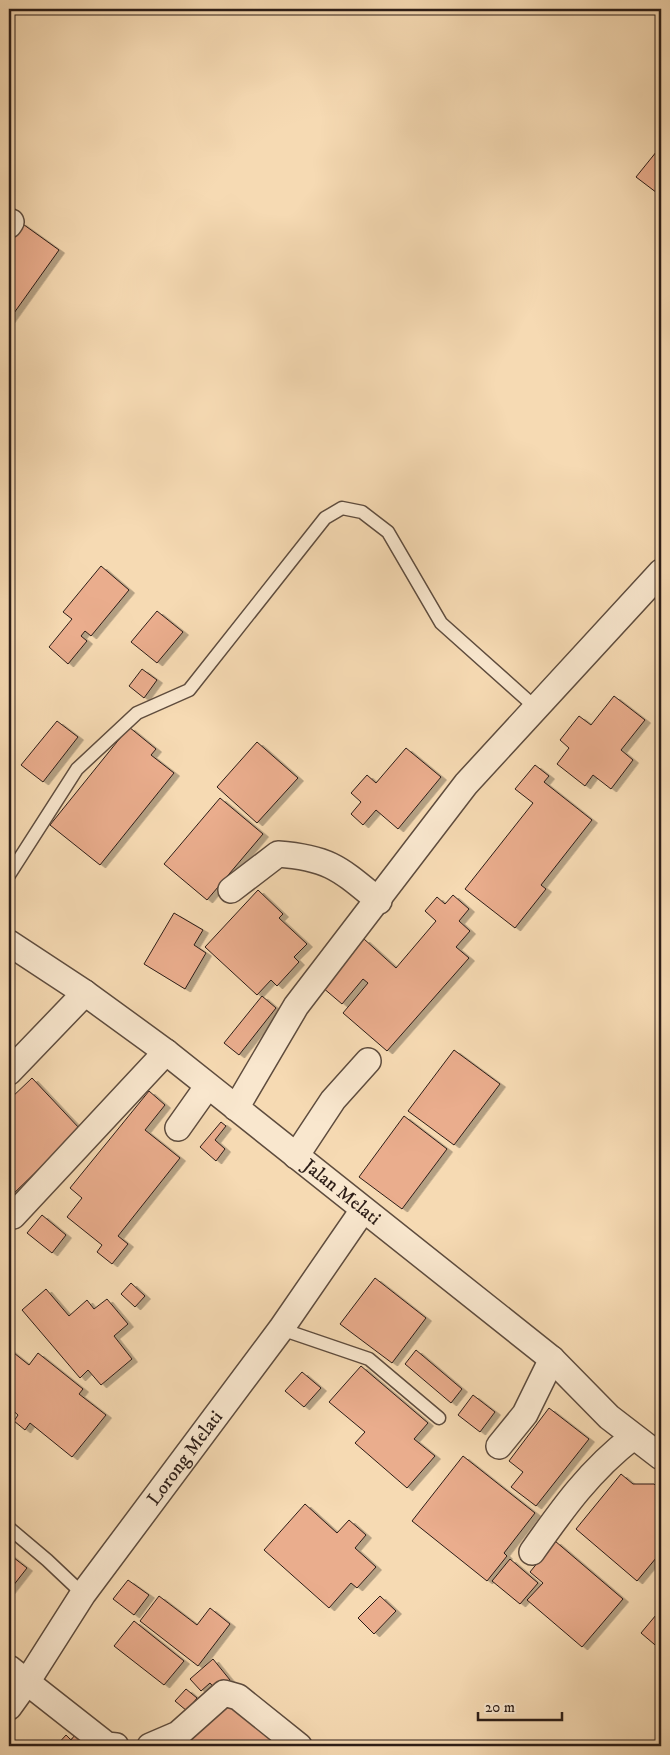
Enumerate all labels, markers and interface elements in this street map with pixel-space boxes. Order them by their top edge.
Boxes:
street label: Jalan Melati [297,1153,386,1230]
street label: Lorong Melati [142,1406,228,1510]
scale bar [478,1690,561,1722]
text: 20 m [485,1698,515,1717]

